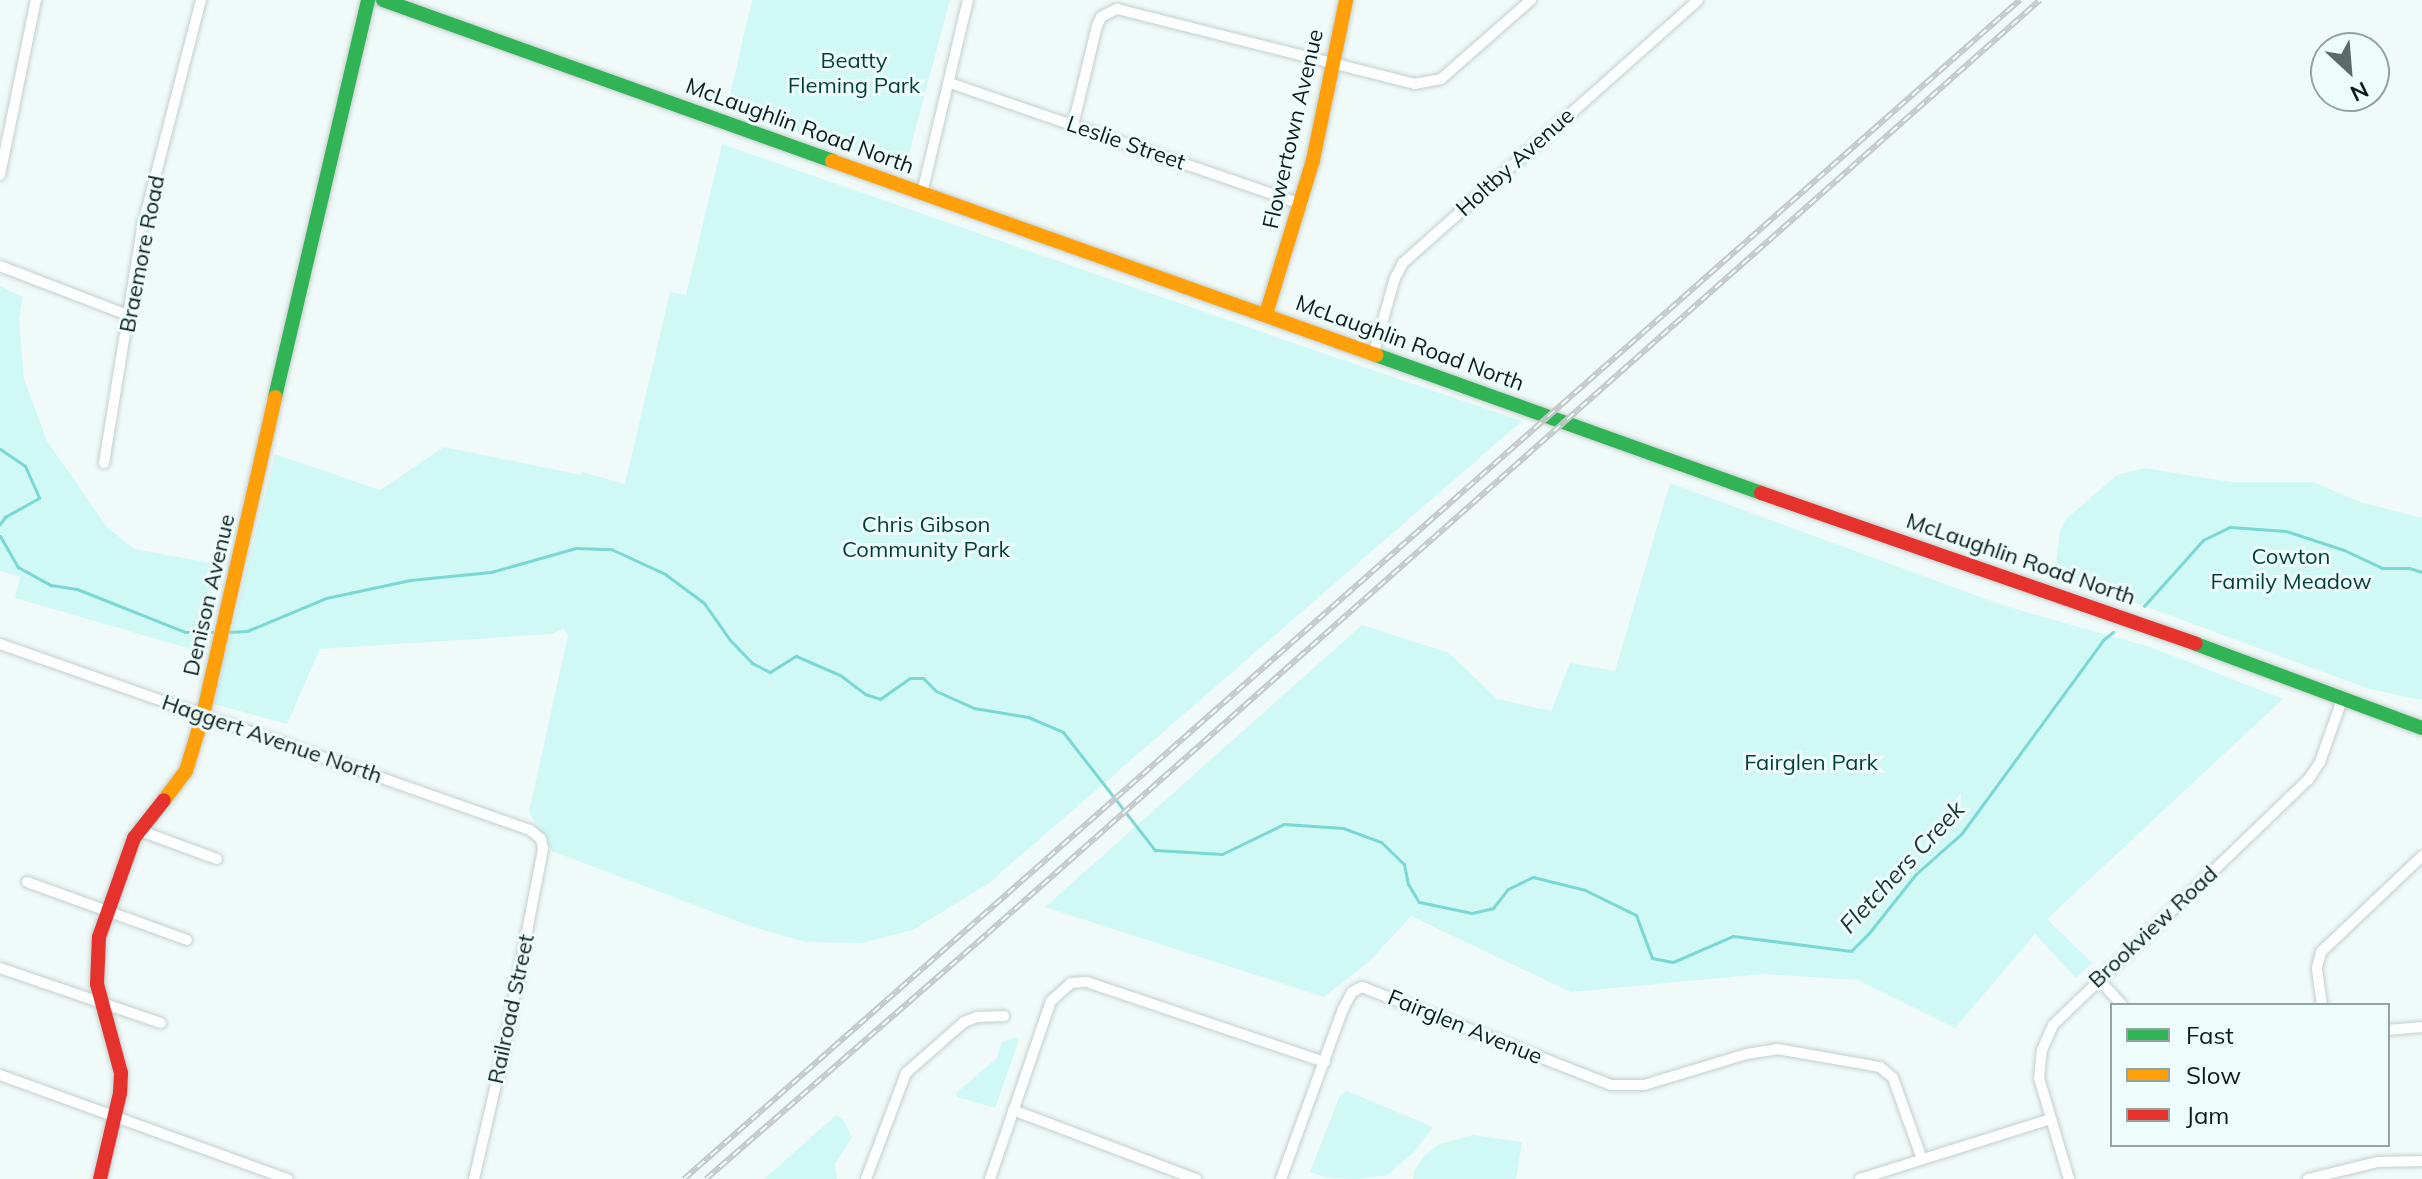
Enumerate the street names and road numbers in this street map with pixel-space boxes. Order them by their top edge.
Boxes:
street label: Flowertown Avenue [1257,27,1329,231]
street label: McLaughlin Road North [682,72,918,180]
street label: Holtby Avenue [1451,102,1579,222]
street label: Leslie Street [1063,110,1189,176]
street label: Braemore Road [114,173,170,335]
street label: McLaughlin Road North [1292,289,1528,397]
street label: McLaughlin Road North [1903,507,2139,611]
street label: Denison Avenue [178,512,240,678]
street label: Haggert Avenue North [158,689,386,789]
street label: Brookview Road [2083,861,2223,993]
street label: Railroad Street [482,932,540,1086]
street label: Fairglen Avenue [1384,984,1546,1070]

